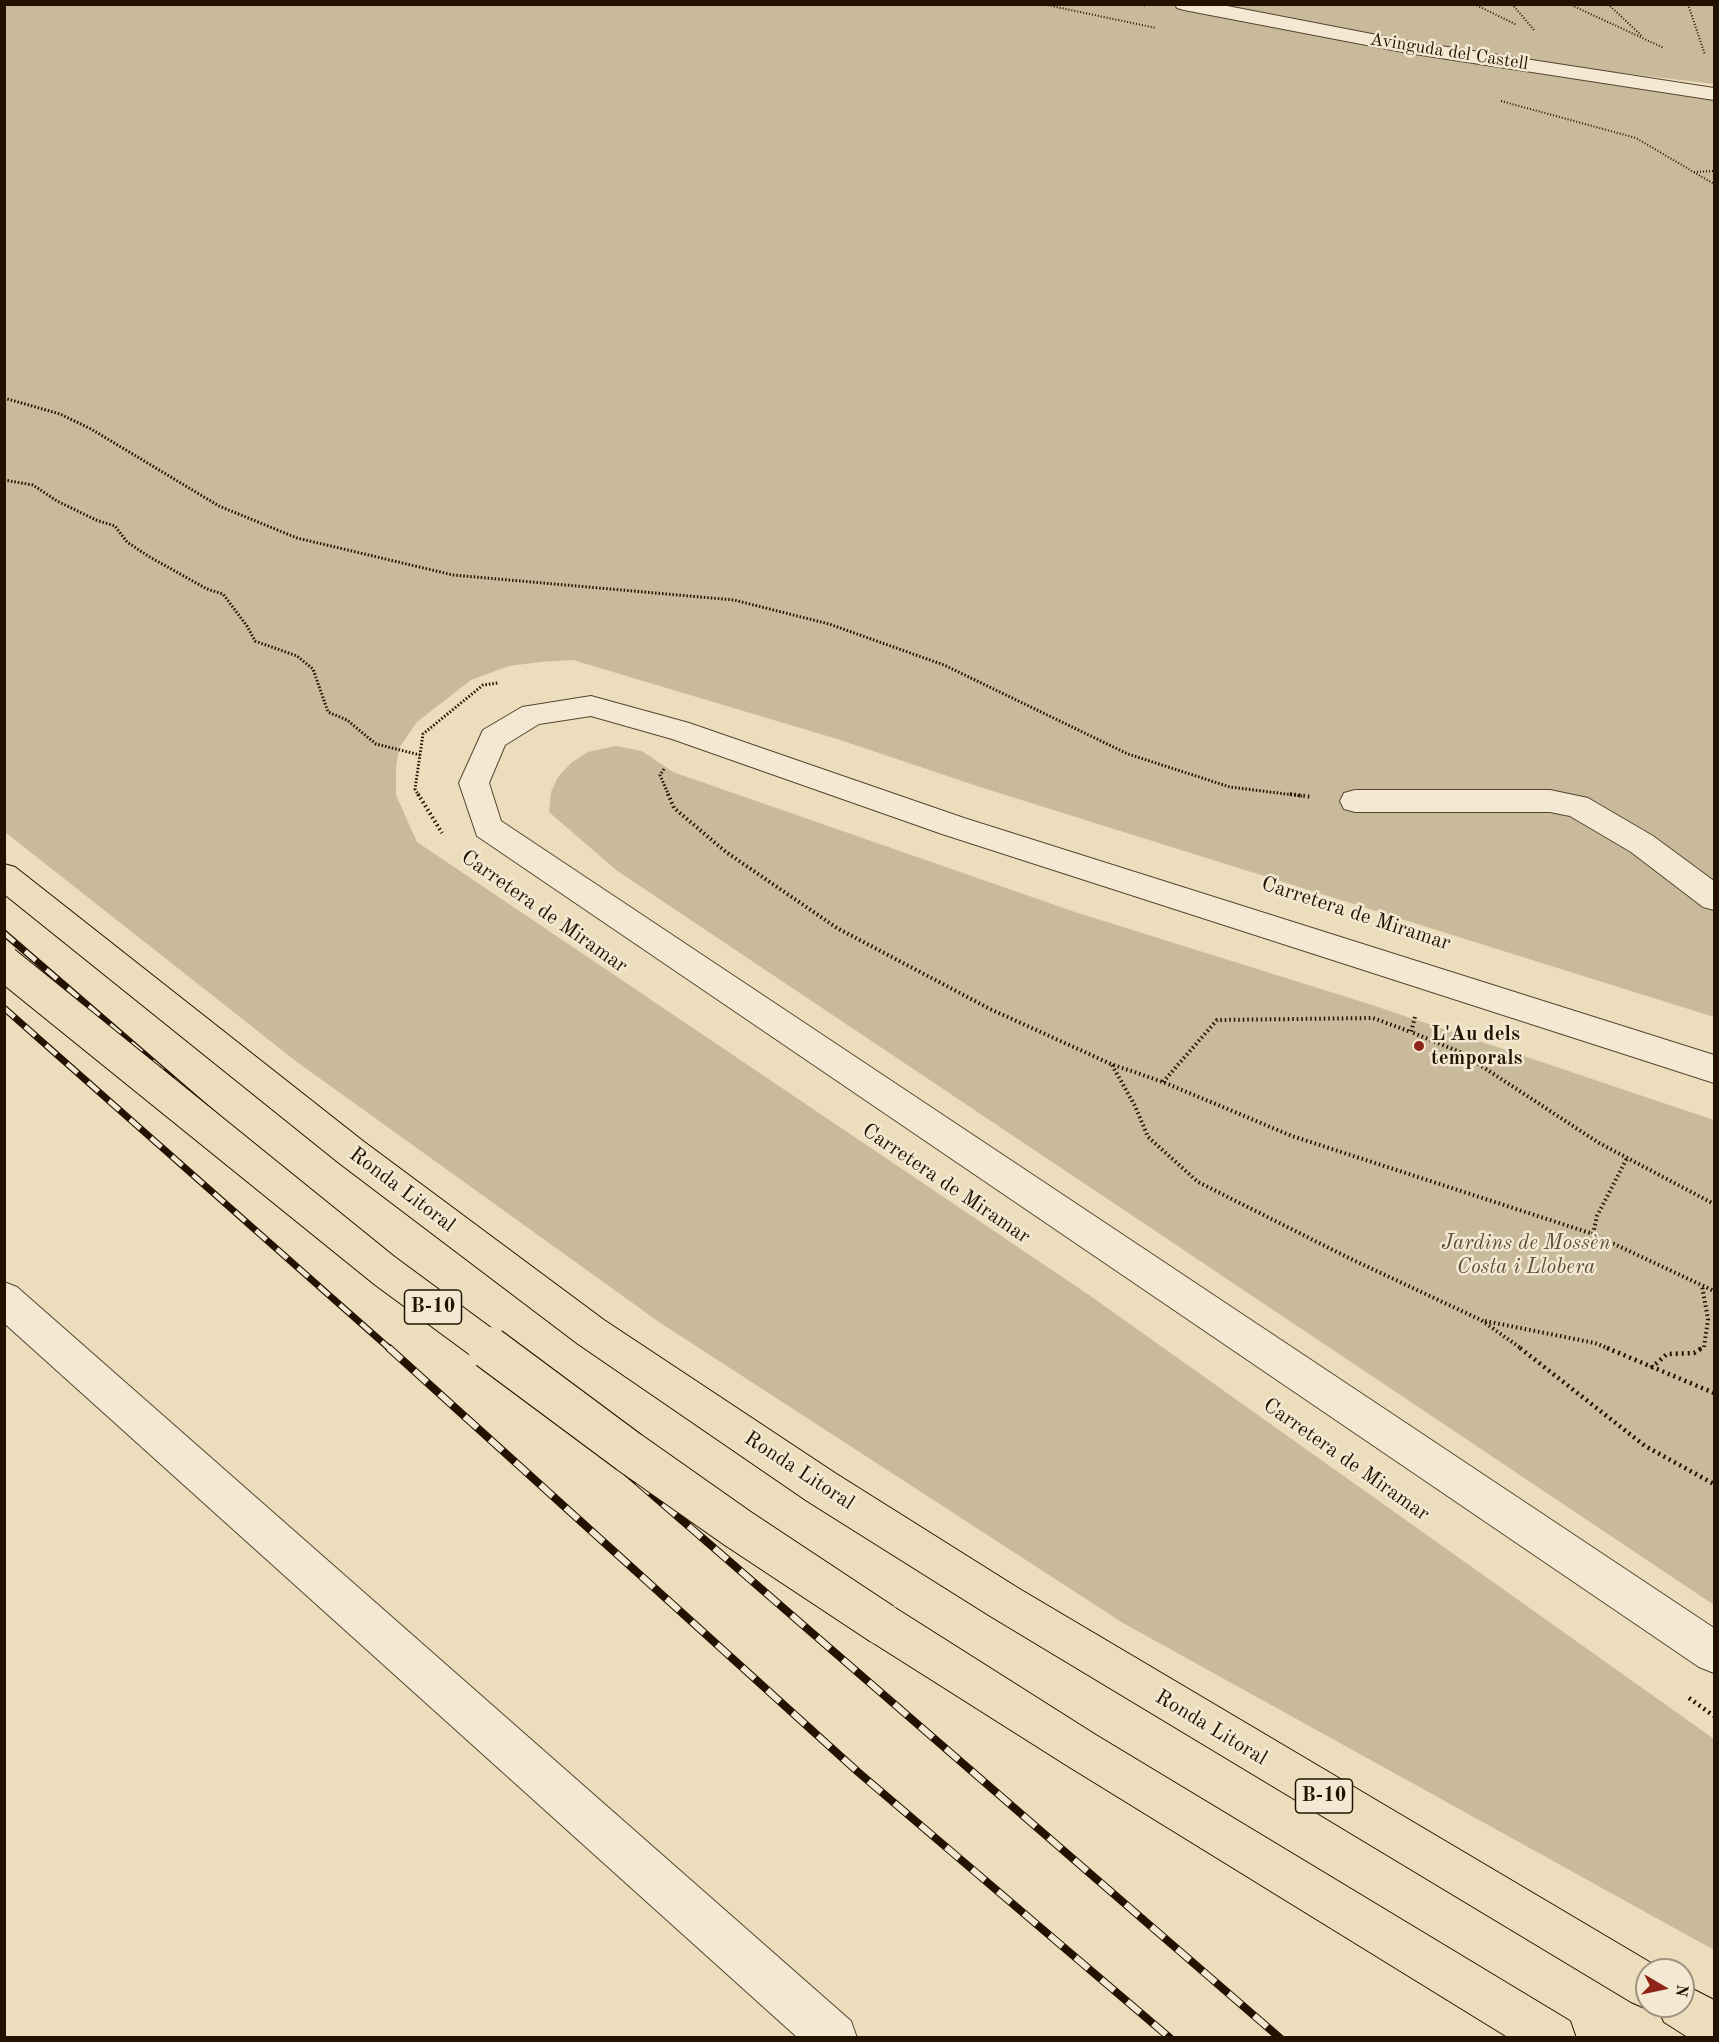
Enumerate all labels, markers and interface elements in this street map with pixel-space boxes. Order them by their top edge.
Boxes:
street label: Avinguda del Castell [1368,29,1530,75]
street label: Carretera de Miramar [456,845,632,979]
street label: Carretera de Miramar [1258,871,1454,957]
place label: L'Au dels temporals [1431,1021,1523,1071]
marker: L'Au dels temporals [1412,1039,1426,1053]
street label: Carretera de Miramar [857,1118,1035,1250]
street label: Ronda Litoral [344,1142,460,1238]
park label: Jardins de Mossèn Costa i Llobera [1442,1230,1610,1280]
road number: B-10 [404,1290,462,1324]
street label: Carretera de Miramar [1258,1393,1434,1527]
street label: Ronda Litoral [739,1426,859,1516]
street label: Ronda Litoral [1150,1685,1272,1771]
road number: B-10 [1296,1779,1352,1813]
north arrow [1635,1958,1695,2018]
text: N [1672,1983,1690,1998]

